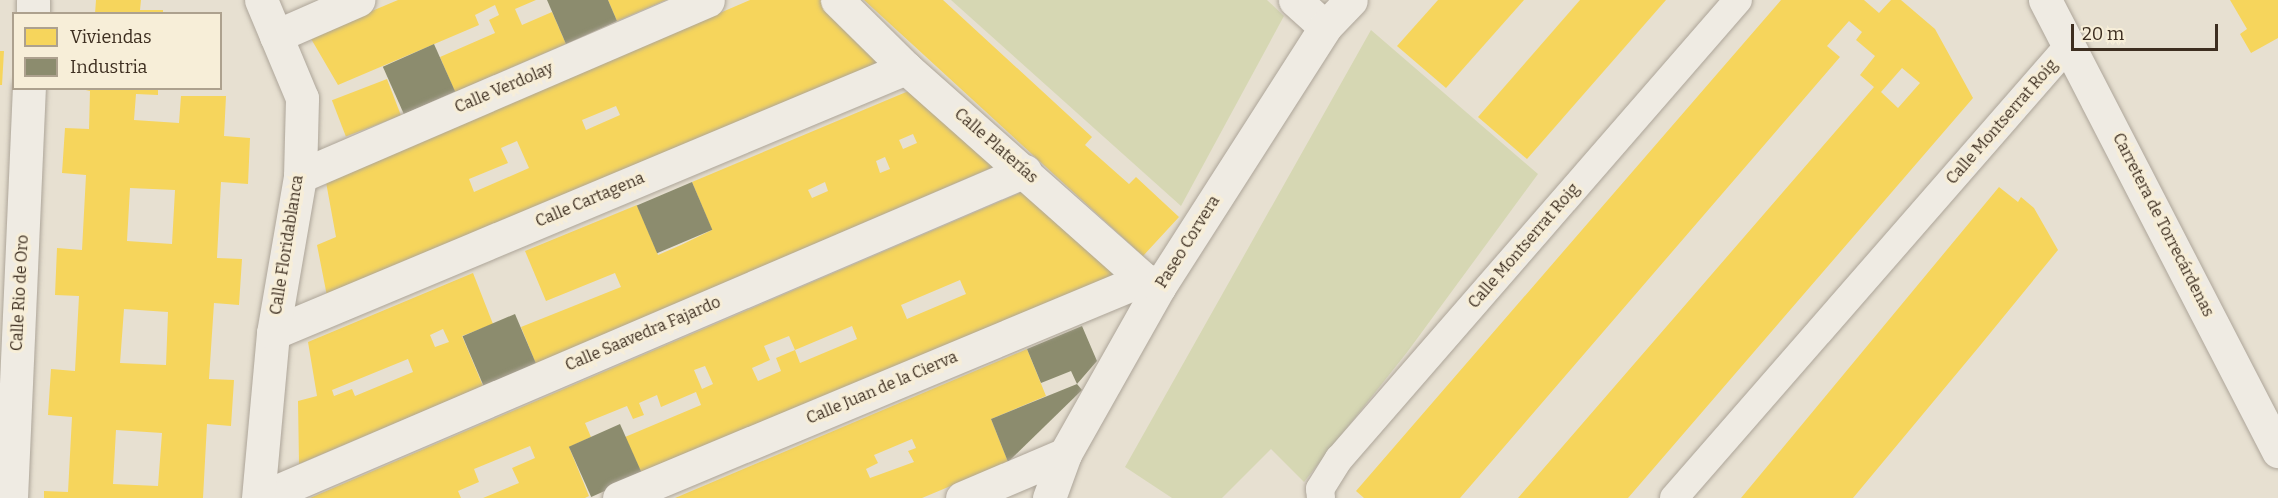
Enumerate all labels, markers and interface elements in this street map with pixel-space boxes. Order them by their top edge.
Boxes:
legend [12,12,222,90]
scale bar [2074,12,2221,50]
text: 20 m [2082,23,2124,45]
text: Viviendas [70,26,152,48]
text: Industria [70,56,147,78]
street label: Calle Montserrat Roig [1942,56,2062,188]
street label: Calle Verdolay [452,59,556,117]
street label: Calle Platerías [950,104,1042,188]
street label: Carretera de Torrecárdenas [2108,130,2218,320]
street label: Calle Cartagena [533,168,647,232]
street label: Calle Floridablanca [266,174,308,316]
street label: Calle Montserrat Roig [1464,180,1584,312]
street label: Paseo Corvera [1152,192,1224,292]
street label: Calle Rio de Oro [7,234,33,352]
street label: Calle Saavedra Fajardo [562,293,724,375]
street label: Calle Juan de la Cierva [804,347,960,429]

